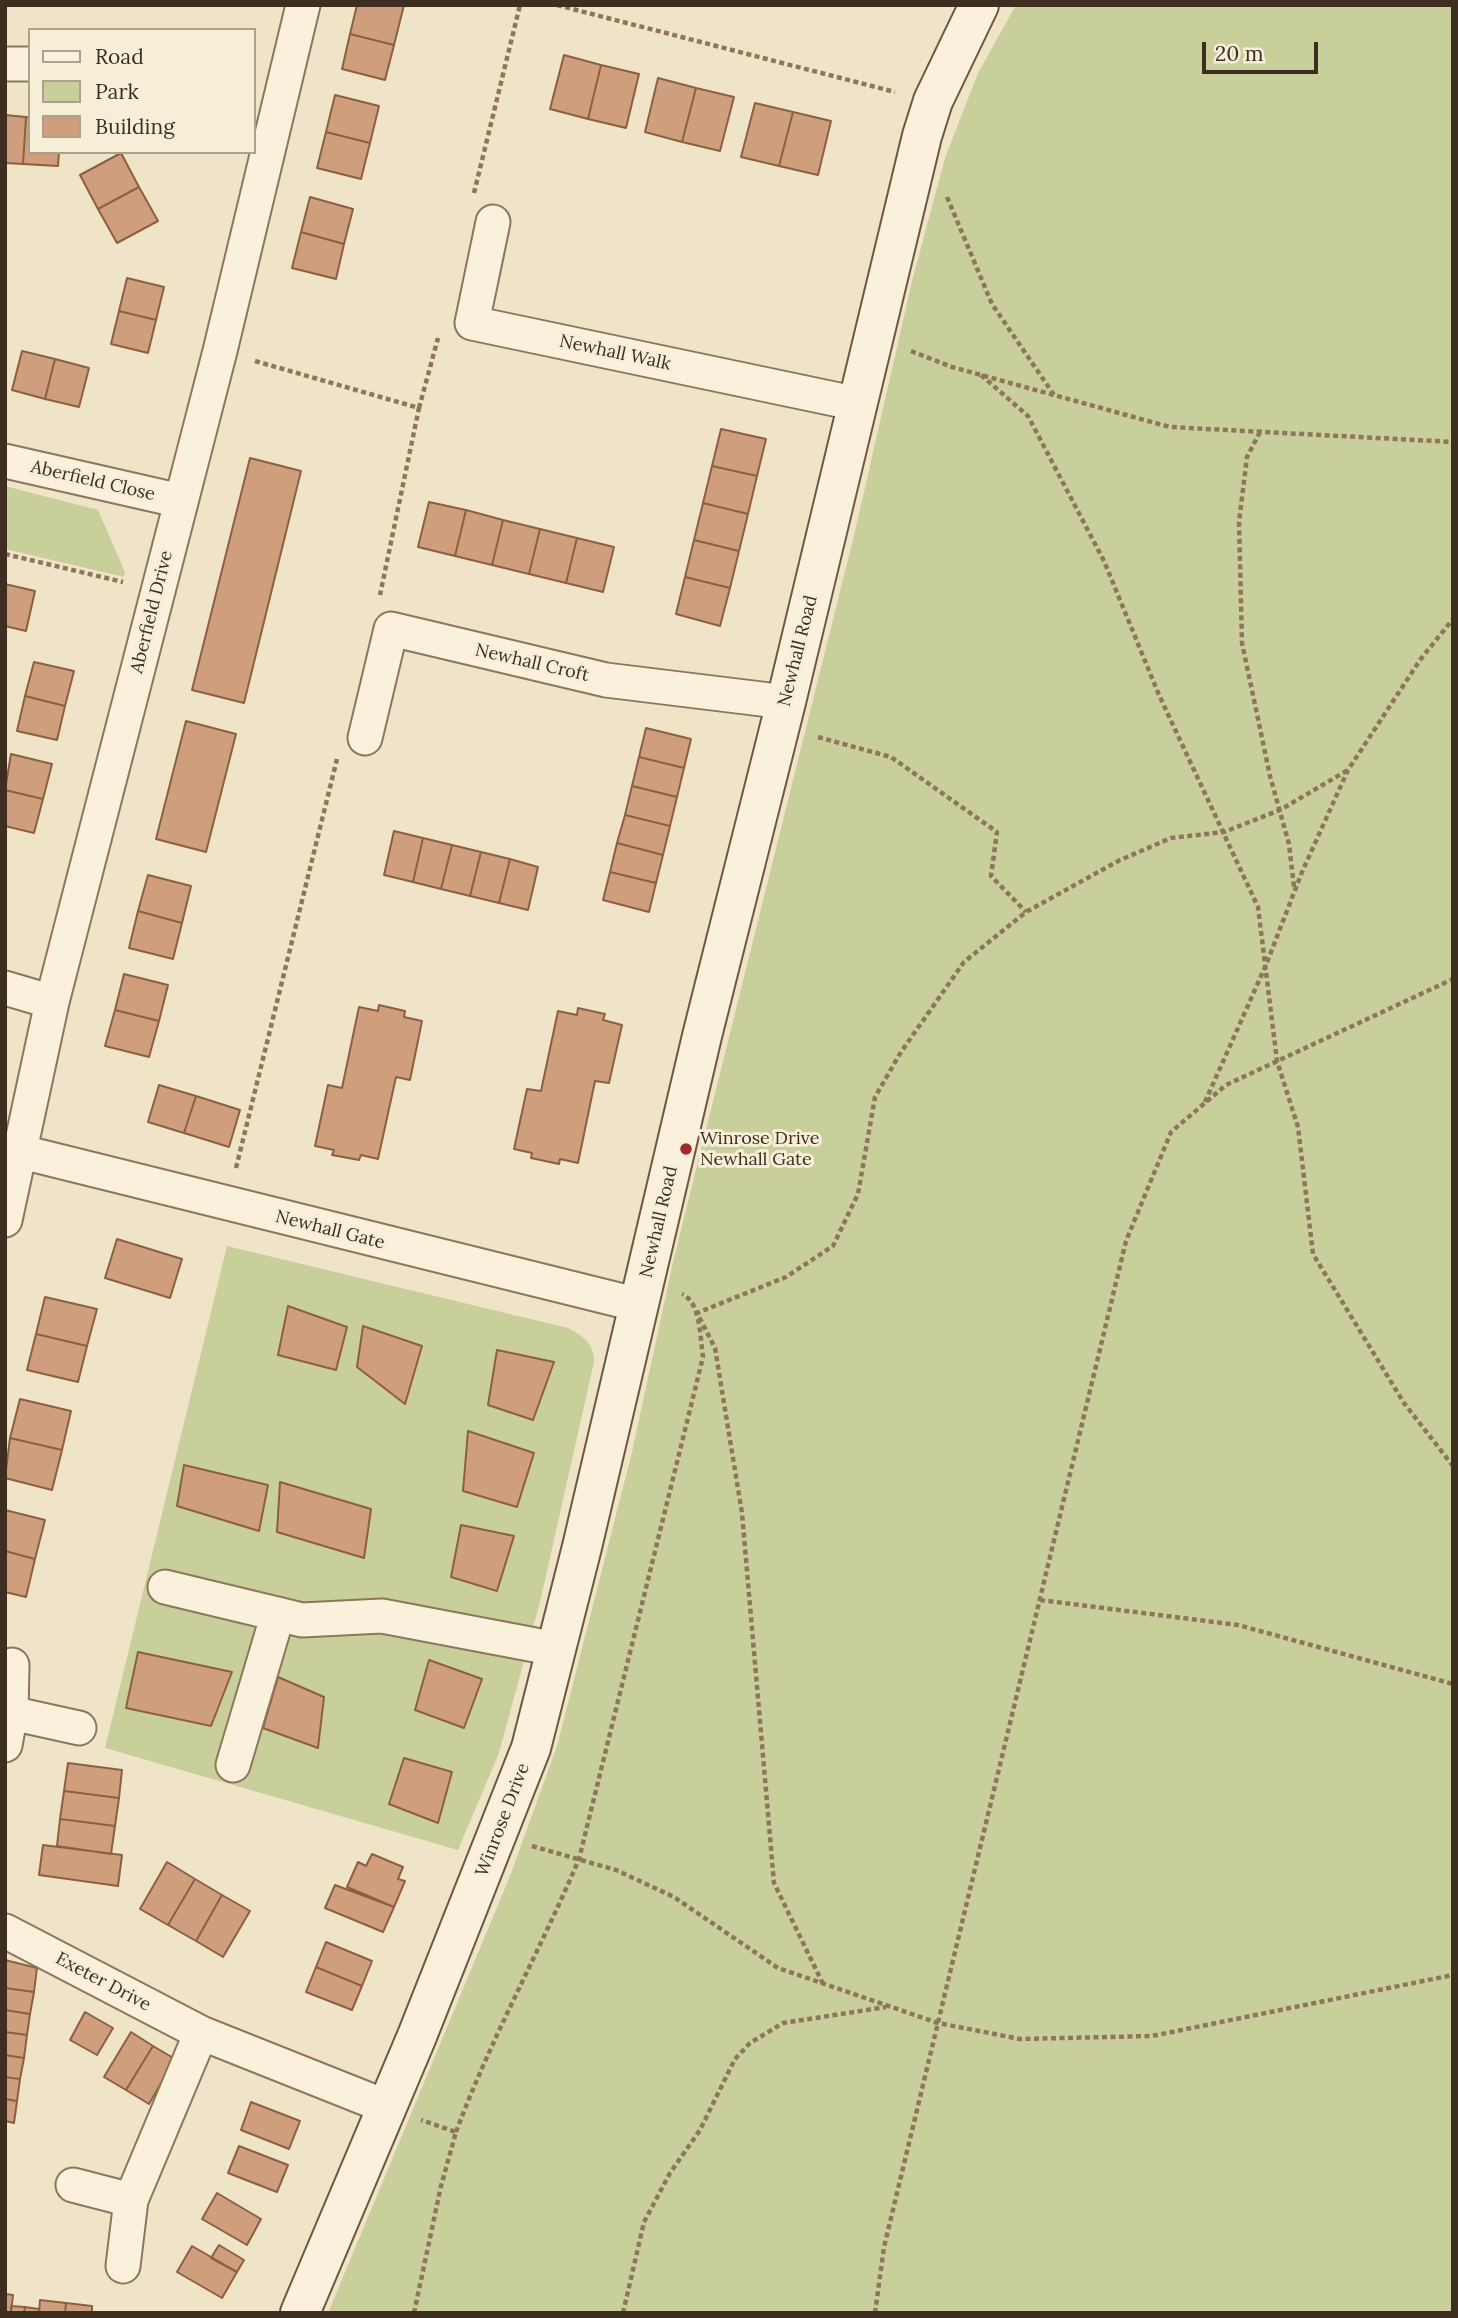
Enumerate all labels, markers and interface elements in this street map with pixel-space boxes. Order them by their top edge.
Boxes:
legend [28,28,256,154]
scale bar [1206,28,1322,72]
text: 20 m [1215,40,1264,67]
text: Road [95,43,144,70]
text: Park [95,78,139,105]
text: Building [95,113,175,140]
street label: Newhall Walk [557,331,673,375]
street label: Aberfield Close [29,456,157,506]
street label: Aberfield Drive [126,548,178,676]
street label: Newhall Road [774,593,822,709]
street label: Newhall Croft [473,639,591,687]
place label: Winrose Drive Newhall Gate [700,1128,820,1170]
marker: Winrose Drive Newhall Gate [678,1141,694,1157]
street label: Newhall Road [636,1164,682,1280]
street label: Newhall Gate [273,1206,387,1254]
street label: Winrose Drive [471,1760,535,1880]
street label: Exeter Drive [52,1948,154,2016]

